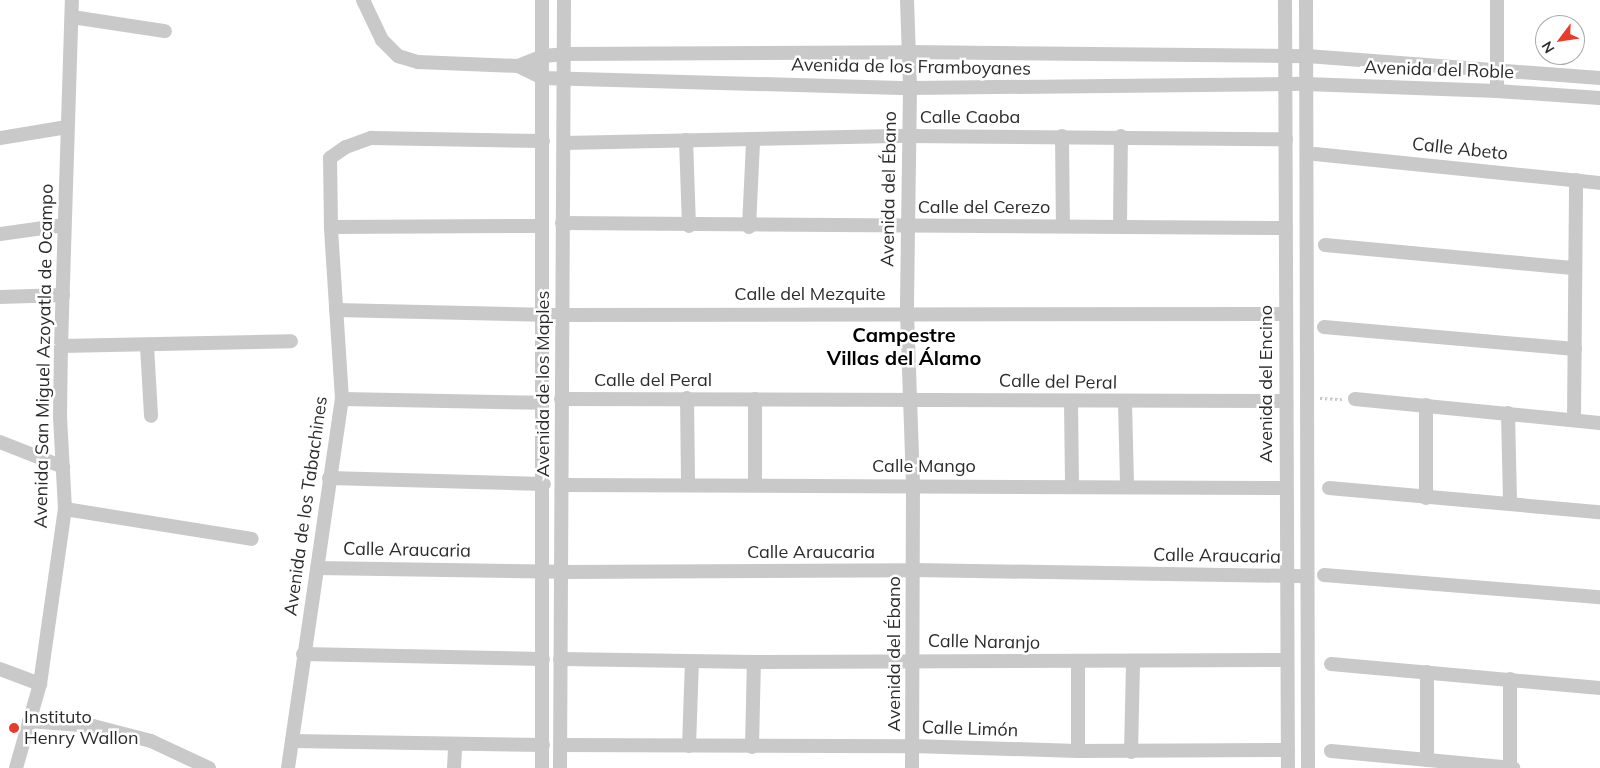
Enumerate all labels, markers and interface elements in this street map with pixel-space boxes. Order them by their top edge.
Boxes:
north arrow [1535,15,1585,65]
text: N [1538,38,1558,56]
street label: Avenida de los Framboyanes [791,54,1031,80]
street label: Avenida del Roble [1364,57,1514,83]
street label: Calle Caoba [920,106,1020,128]
street label: Avenida del Ébano [877,111,901,267]
street label: Calle Abeto [1411,133,1509,165]
street label: Avenida San Miguel Azoyatla de Ocampo [30,184,58,528]
street label: Calle del Cerezo [918,196,1050,218]
street label: Calle del Mezquite [734,283,886,305]
street label: Avenida de los Maples [532,291,554,477]
street label: Avenida del Encino [1255,305,1277,463]
district label: Campestre Villas del Álamo [827,323,981,370]
street label: Calle del Peral [594,369,712,391]
street label: Calle del Peral [999,370,1117,394]
street label: Avenida de los Tabachines [280,395,332,617]
street label: Calle Mango [872,455,976,477]
street label: Calle Araucaria [343,538,471,562]
street label: Calle Araucaria [747,541,875,563]
street label: Calle Araucaria [1153,544,1281,568]
street label: Avenida del Ébano [883,576,905,732]
street label: Calle Naranjo [928,630,1040,654]
place label: Instituto Henry Wallon [24,707,139,750]
street label: Calle Limón [921,717,1019,741]
marker: Instituto Henry Wallon [8,722,20,734]

